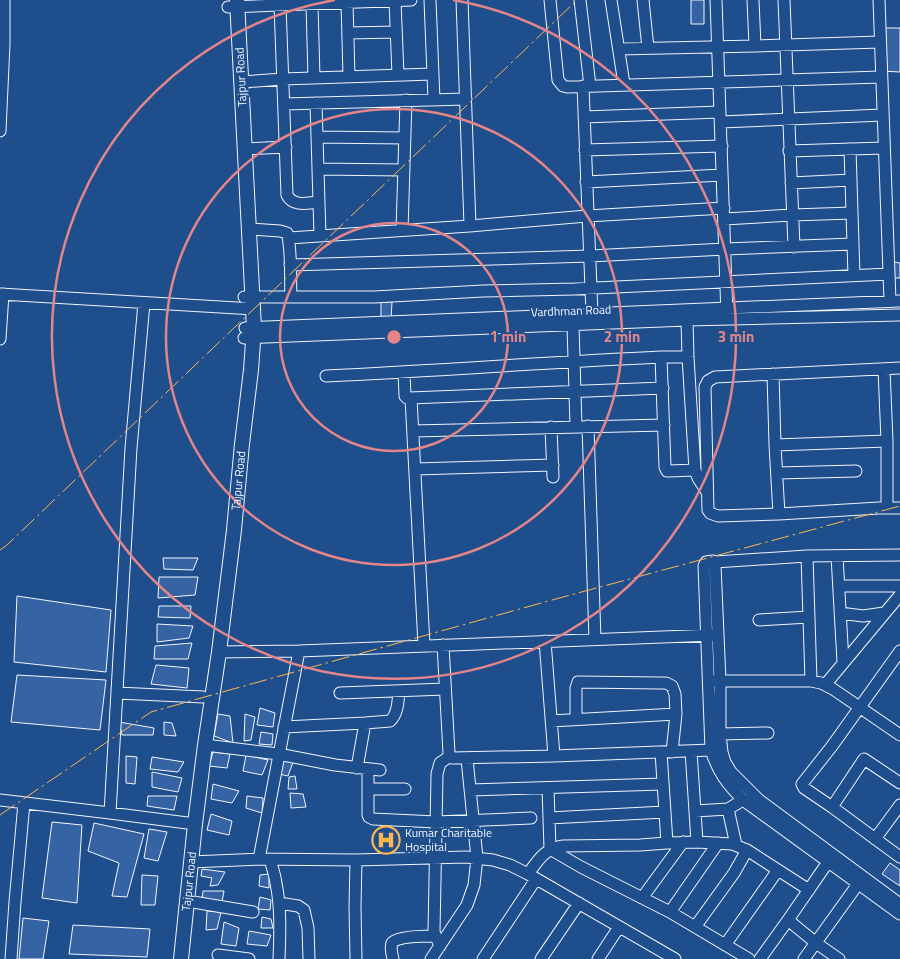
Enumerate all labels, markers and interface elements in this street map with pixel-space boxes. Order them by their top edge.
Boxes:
street label: Tajpur Road [229,47,252,107]
street label: Vardhman Road [530,300,612,321]
text: 1 min [490,325,526,348]
text: 2 min [604,325,640,348]
text: 3 min [718,325,754,348]
centre of rings [385,328,403,346]
street label: Tajpur Road [226,450,250,511]
place label: Kumar Charitable Hospital [405,823,492,856]
hospital icon: Kumar Charitable Hospital [371,825,401,855]
street label: Tajpur Road [176,851,201,912]

